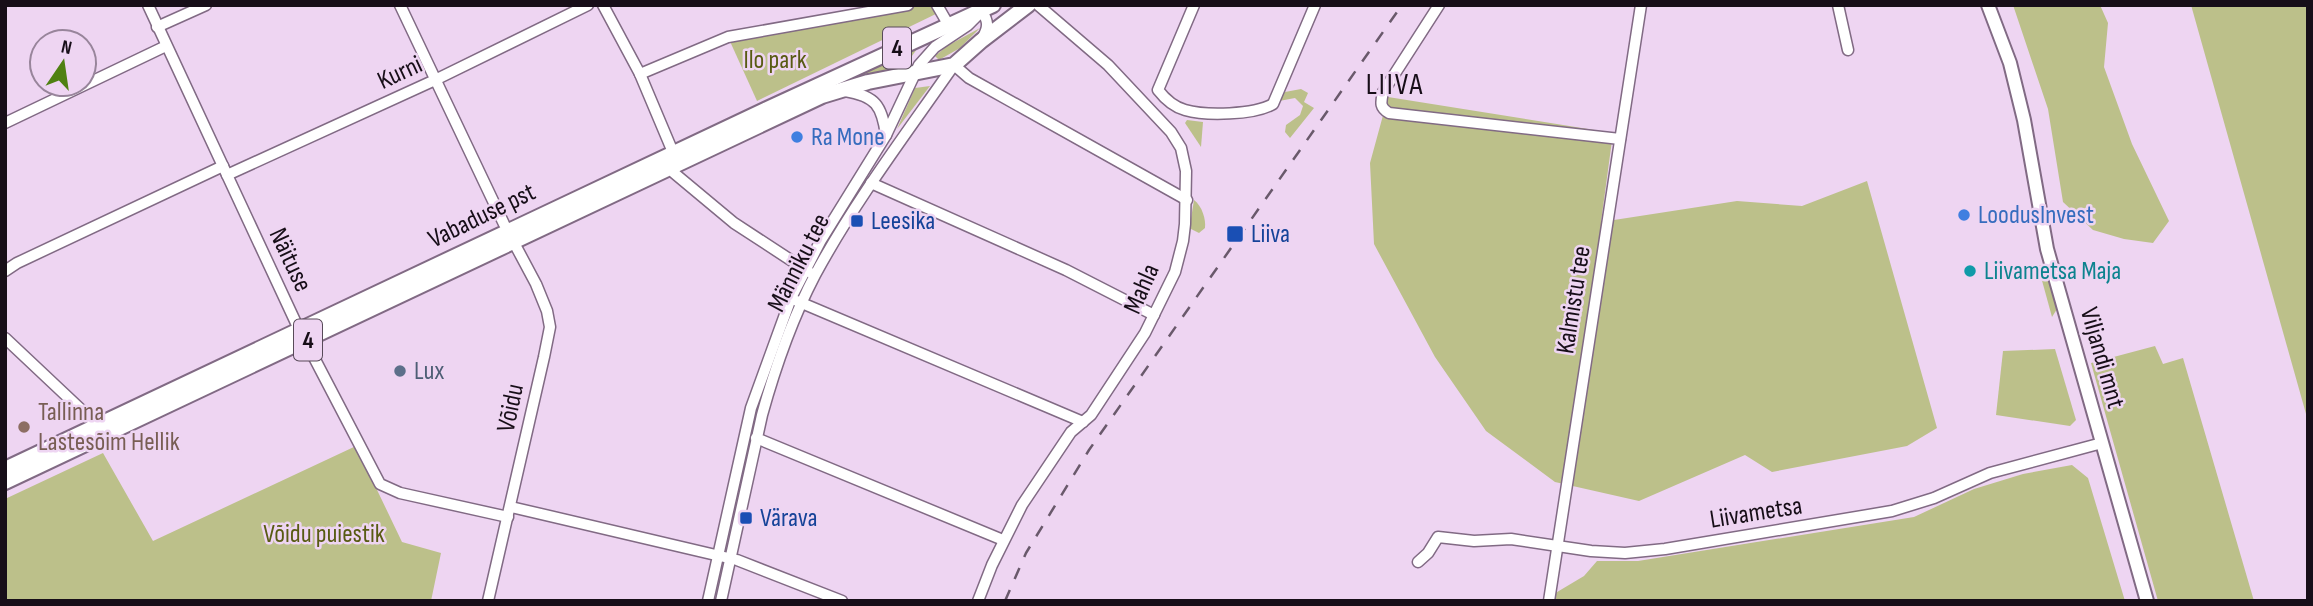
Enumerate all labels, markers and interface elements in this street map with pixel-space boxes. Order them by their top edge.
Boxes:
north arrow [28,28,98,98]
road number: 4 [883,28,911,68]
text: N [59,36,74,60]
park label: Ilo park [743,45,807,76]
street label: Kurni [373,49,427,97]
district label: LIIVA [1366,67,1424,103]
place label: Ra Mone [811,122,885,153]
marker: Ra Mone [789,129,805,145]
street label: Vabaduse pst [423,177,541,255]
place label: LoodusInvest [1978,200,2094,231]
place label: Leesika [871,206,935,237]
marker: LoodusInvest [1956,207,1972,223]
street label: Männiku tee [761,209,837,317]
marker: Leesika [849,213,865,229]
place label: Liiva [1251,219,1290,250]
street label: Näituse [262,223,318,297]
marker: Liiva [1225,224,1245,244]
street label: Kalmistu tee [1550,244,1598,356]
place label: Liivametsa Maja [1984,256,2121,287]
street label: Mahla [1117,259,1167,319]
marker: Liivametsa Maja [1962,263,1978,279]
street label: Viljandi mnt [2073,304,2131,412]
road number: 4 [294,320,322,360]
place label: Lux [414,356,444,387]
marker: Lux [392,363,408,379]
street label: Võidu [491,381,531,435]
place label: Tallinna Lastesõim Hellik [38,397,180,458]
marker: Tallinna Lastesõim Hellik [16,419,32,435]
street label: Liivametsa [1708,490,1804,536]
place label: Värava [760,503,817,534]
marker: Värava [738,510,754,526]
park label: Võidu puiestik [263,519,385,550]

